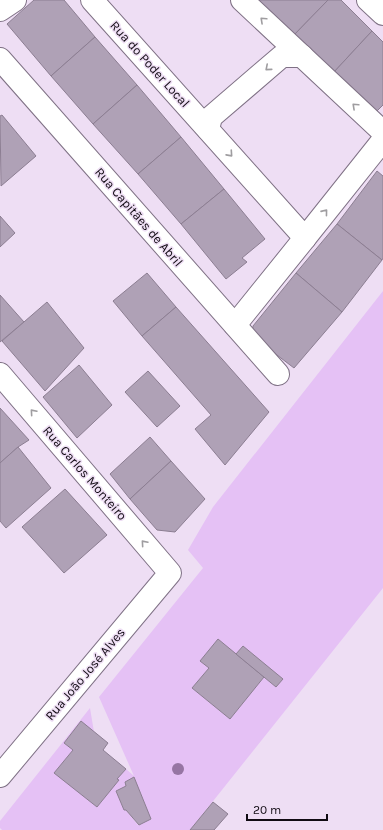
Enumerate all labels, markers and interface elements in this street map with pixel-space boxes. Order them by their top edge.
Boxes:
one-way arrow [260,17,268,25]
street label: Rua do Poder Local [107,18,193,110]
one-way arrow [265,64,272,71]
one-way arrow [352,103,359,110]
one-way arrow [226,149,233,157]
street label: Rua Capitães de Abril [92,164,186,270]
one-way arrow [320,210,327,217]
one-way arrow [30,410,37,417]
street label: Rua Carlos Monteiro [40,423,130,523]
one-way arrow [142,540,149,548]
street label: Rua João José Alves [42,625,128,723]
scale bar [247,796,327,822]
text: 20 m [253,803,281,817]

